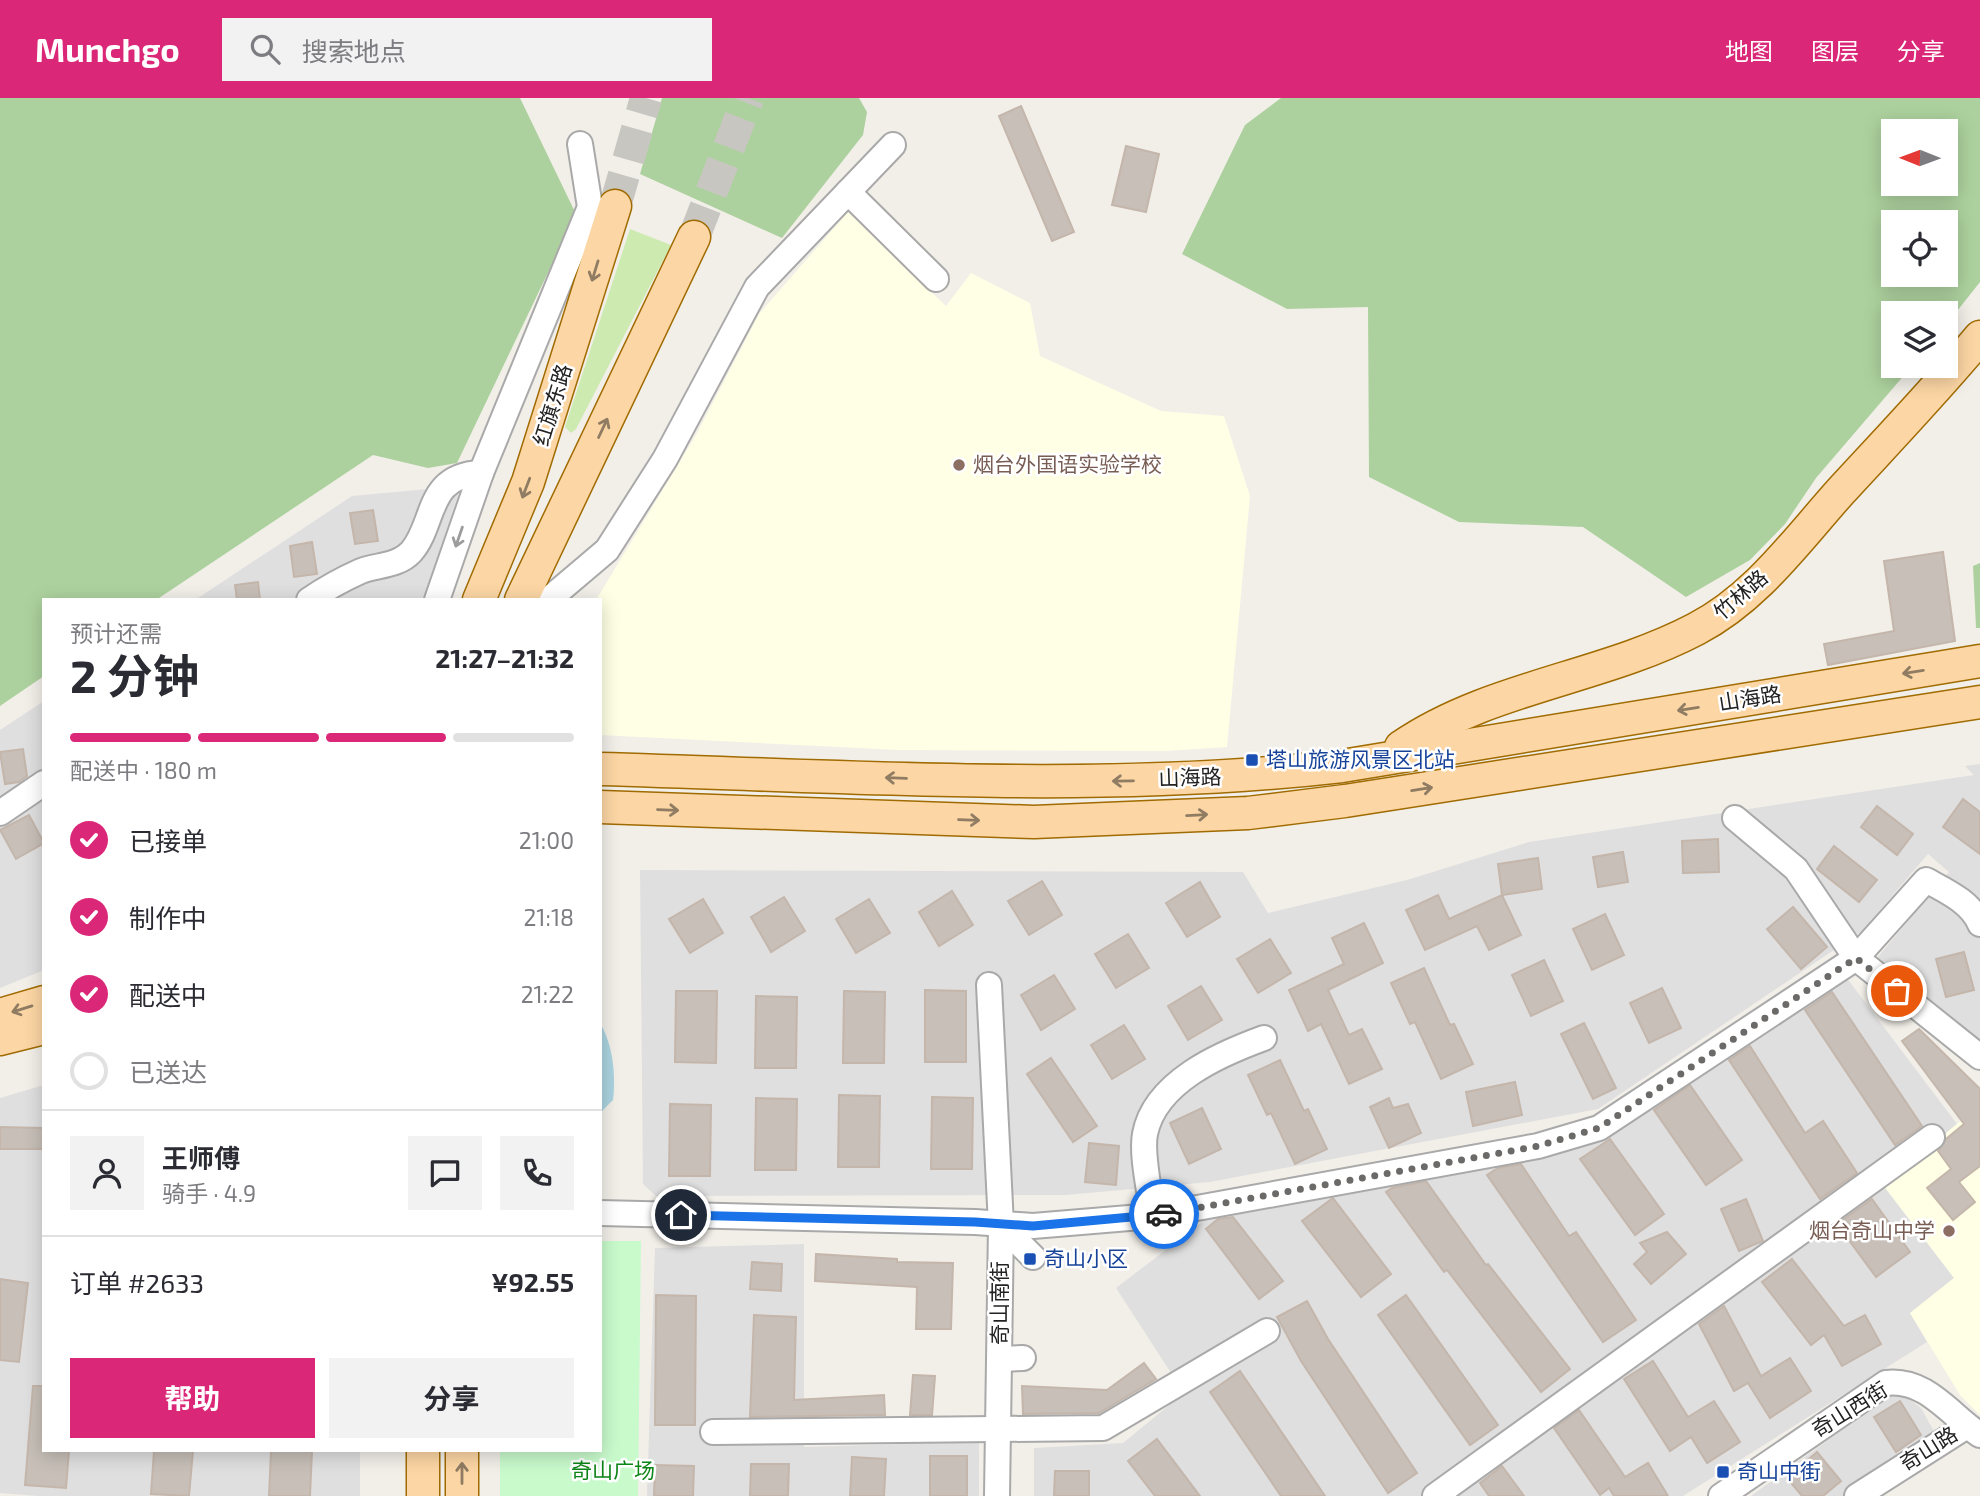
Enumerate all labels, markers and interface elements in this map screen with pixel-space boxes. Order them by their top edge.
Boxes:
search box [222,18,712,81]
text: Munchgo [35,29,180,69]
icon: search [246,30,284,68]
text: 搜索地点 [302,35,406,66]
text: 地图 [1725,36,1773,65]
text: 图层 [1811,36,1859,65]
text: 分享 [1897,36,1945,65]
north arrow [1881,119,1958,196]
map controls [1881,119,1958,378]
button: locate [1881,210,1958,287]
one-way arrow [587,260,600,282]
button: layers [1881,301,1958,378]
street label: 红旗东路 [527,361,576,448]
one-way arrow [597,418,611,439]
place label: 烟台外国语实验学校 [973,451,1162,476]
marker: 烟台外国语实验学校 [951,457,967,473]
one-way arrow [518,476,531,498]
one-way arrow [452,525,464,547]
street label: 竹林路 [1708,564,1772,624]
text: 预计还需 [70,619,162,647]
text: 21:27–21:32 [435,642,574,673]
text: 2 分钟 [70,647,199,702]
one-way arrow [1902,666,1925,679]
street label: 山海路 [1717,680,1783,715]
one-way arrow [1677,703,1700,716]
place label: 塔山旅游风景区北站 [1266,746,1455,771]
marker: 塔山旅游风景区北站 [1244,752,1260,768]
text: 配送中 · 180 m [70,756,217,784]
street label: 山海路 [1158,763,1222,790]
one-way arrow [884,772,907,785]
one-way arrow [1112,774,1135,787]
one-way arrow [1411,782,1433,795]
one-way arrow [657,803,680,816]
one-way arrow [1185,809,1208,822]
one-way arrow [958,813,981,827]
icon: check [70,821,108,859]
text: 已接单 [129,825,207,856]
text: 21:00 [519,826,574,854]
icon: check [70,898,108,936]
text: 制作中 [129,902,207,933]
text: 21:18 [523,903,574,931]
pin [1867,961,1927,1021]
icon: bag [1878,972,1916,1010]
icon: check [70,975,108,1013]
text: 配送中 [129,979,207,1010]
text: 21:22 [521,980,574,1008]
one-way arrow [11,1003,33,1016]
text: 已送达 [129,1056,207,1087]
button: person [70,1136,144,1210]
button: chat [408,1136,482,1210]
button: phone [500,1136,574,1210]
text: 王师傅 [162,1142,240,1173]
text: 骑手 · 4.9 [162,1179,256,1207]
courier [1129,1179,1199,1249]
pin [651,1185,711,1245]
icon: car [1145,1195,1183,1233]
icon: home [662,1196,700,1234]
place label: 烟台奇山中学 [1809,1217,1935,1242]
marker: 烟台奇山中学 [1941,1223,1957,1239]
place label: 奇山小区 [1044,1245,1128,1270]
marker: 奇山小区 [1022,1251,1038,1267]
street label: 奇山南街 [986,1261,1011,1345]
text: ¥92.55 [491,1266,574,1297]
text: 订单 #2633 [70,1267,204,1298]
button: 帮助 [70,1358,315,1438]
button: 分享 [329,1358,574,1438]
street label: 奇山西街 [1807,1376,1891,1442]
street label: 奇山路 [1895,1420,1962,1475]
park label: 奇山广场 [571,1457,655,1482]
place label: 奇山中街 [1737,1458,1821,1483]
one-way arrow [455,1462,469,1485]
marker: 奇山中街 [1715,1464,1731,1480]

